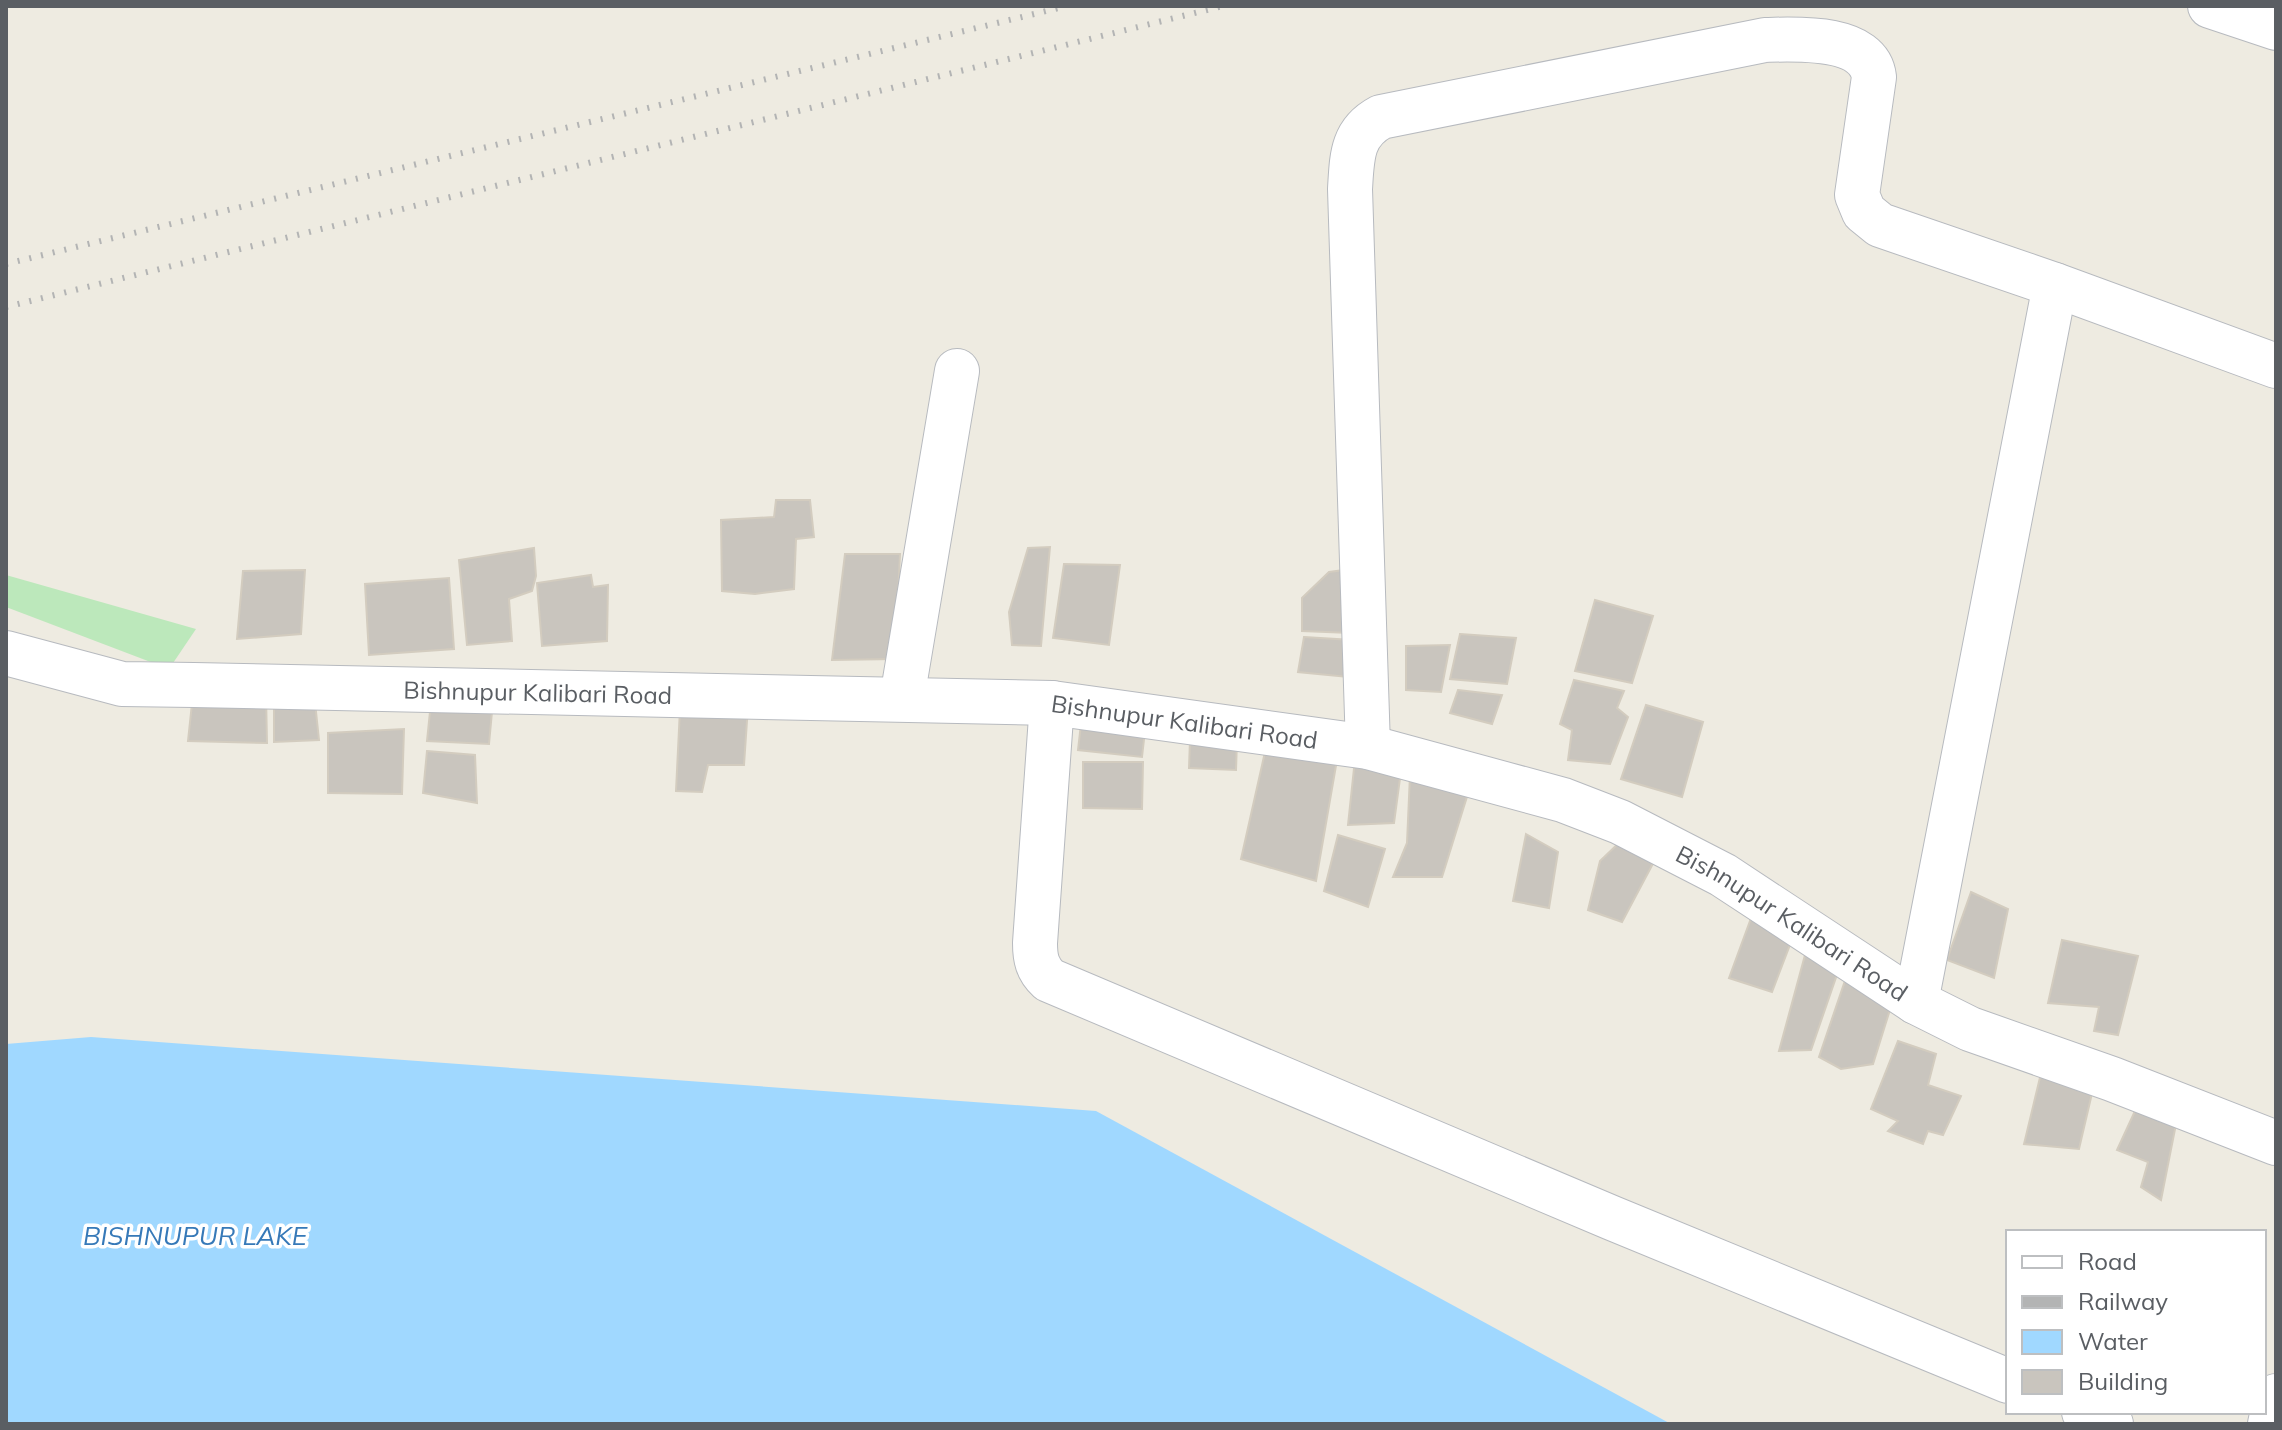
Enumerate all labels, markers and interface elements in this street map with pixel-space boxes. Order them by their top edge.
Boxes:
street label: Bishnupur Kalibari Road [403,674,672,710]
street label: Bishnupur Kalibari Road [1049,688,1320,755]
street label: Bishnupur Kalibari Road [1671,838,1913,1007]
water label: BISHNUPUR LAKE [83,1219,308,1252]
legend [2006,1230,2266,1414]
text: Road [2078,1246,2137,1276]
text: Railway [2078,1286,2168,1316]
text: Water [2078,1326,2148,1356]
text: Building [2078,1366,2168,1396]

